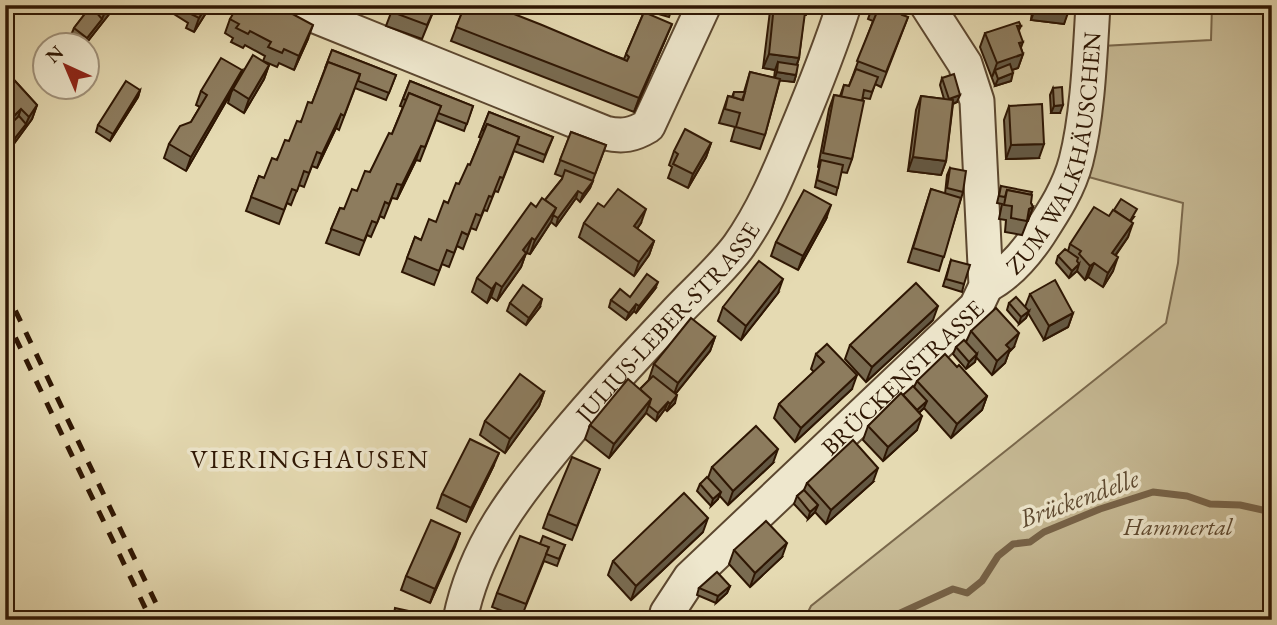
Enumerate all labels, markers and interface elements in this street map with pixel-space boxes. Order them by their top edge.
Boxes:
street label: ZUM WALKHÄUSCHEN [999,31,1107,281]
north arrow [32,32,102,102]
text: N [40,39,69,68]
street label: JULIUS-LEBER-STRASSE [567,216,766,430]
street label: BRÜCKENSTRASSE [814,293,990,461]
district label: VIERINGHAUSEN [190,442,430,476]
water label: Brückendelle [1014,460,1144,536]
park label: Hammertal [1122,511,1234,542]

